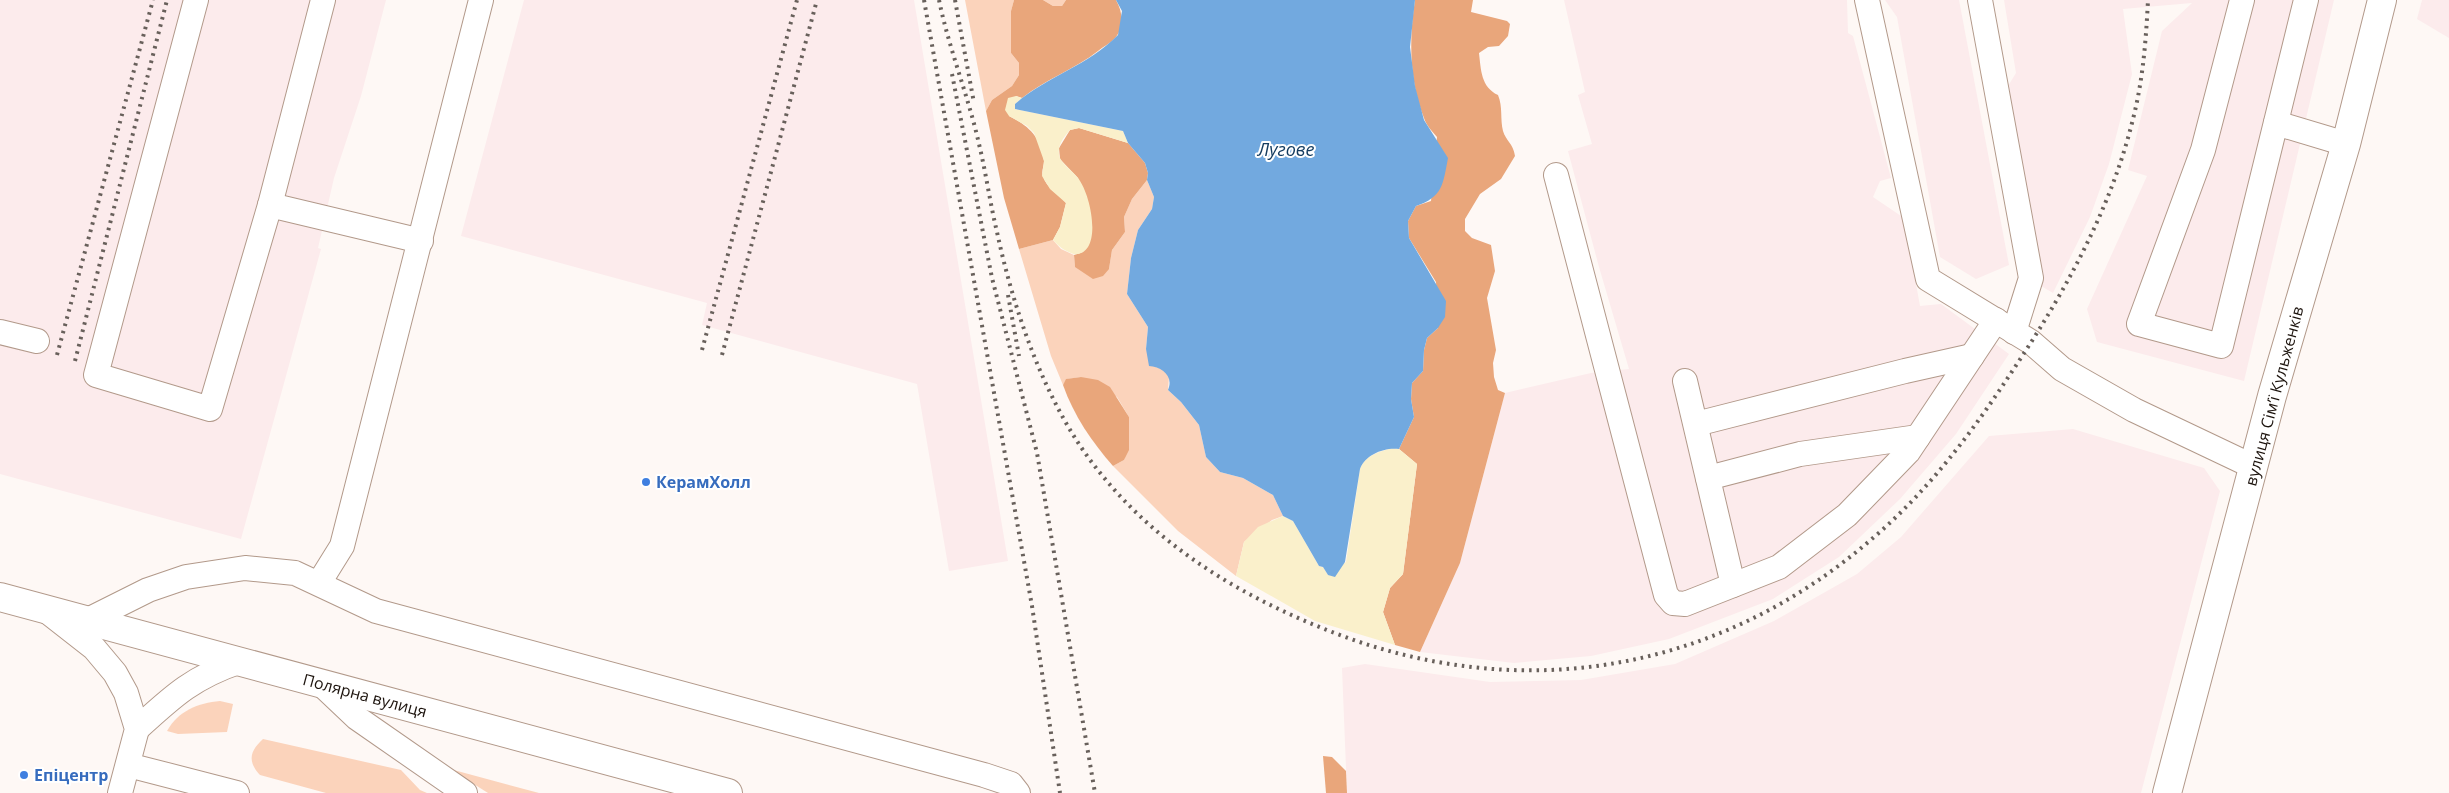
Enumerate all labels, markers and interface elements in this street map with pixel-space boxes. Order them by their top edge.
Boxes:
water label: Лугове [1257,137,1314,161]
street label: вулиця Сімʼї Кульженків [2239,304,2309,488]
place label: КерамХолл [656,471,751,493]
marker: КерамХолл [640,476,652,488]
street label: Полярна вулиця [301,668,430,722]
place label: Епіцентр [34,764,108,786]
marker: Епіцентр [18,769,30,781]

